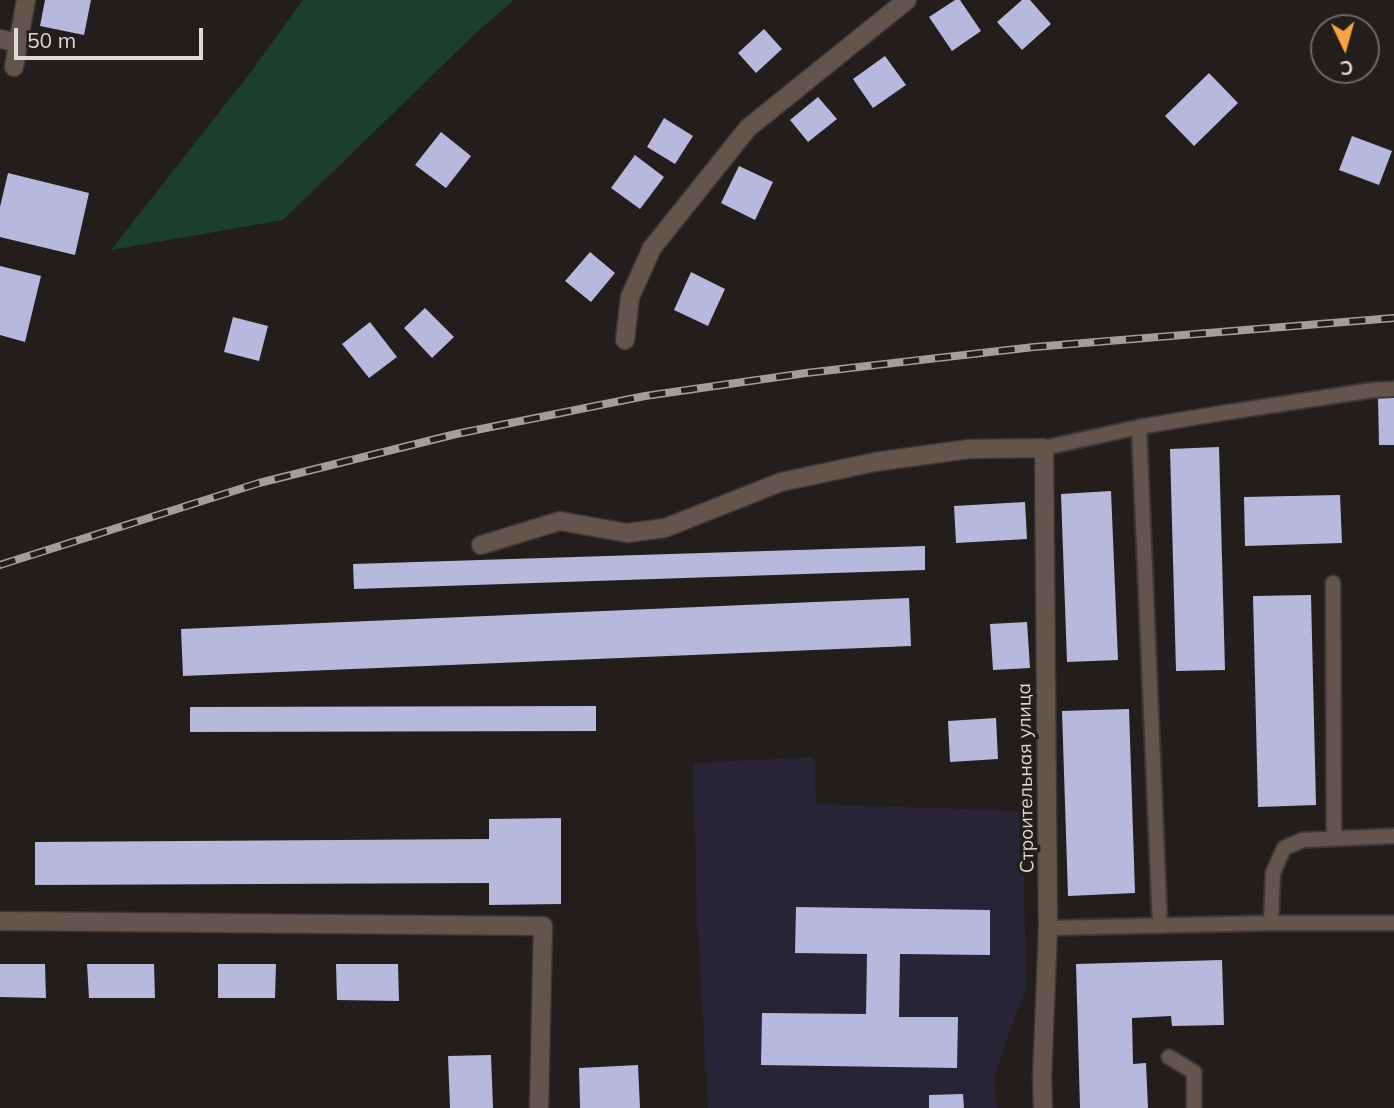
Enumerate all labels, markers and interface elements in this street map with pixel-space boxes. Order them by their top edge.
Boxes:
scale bar [18,14,206,58]
north arrow [1310,14,1380,84]
text: 50 m [27,27,76,53]
text: С [1339,55,1354,80]
street label: Строительная улица [1013,683,1039,873]

